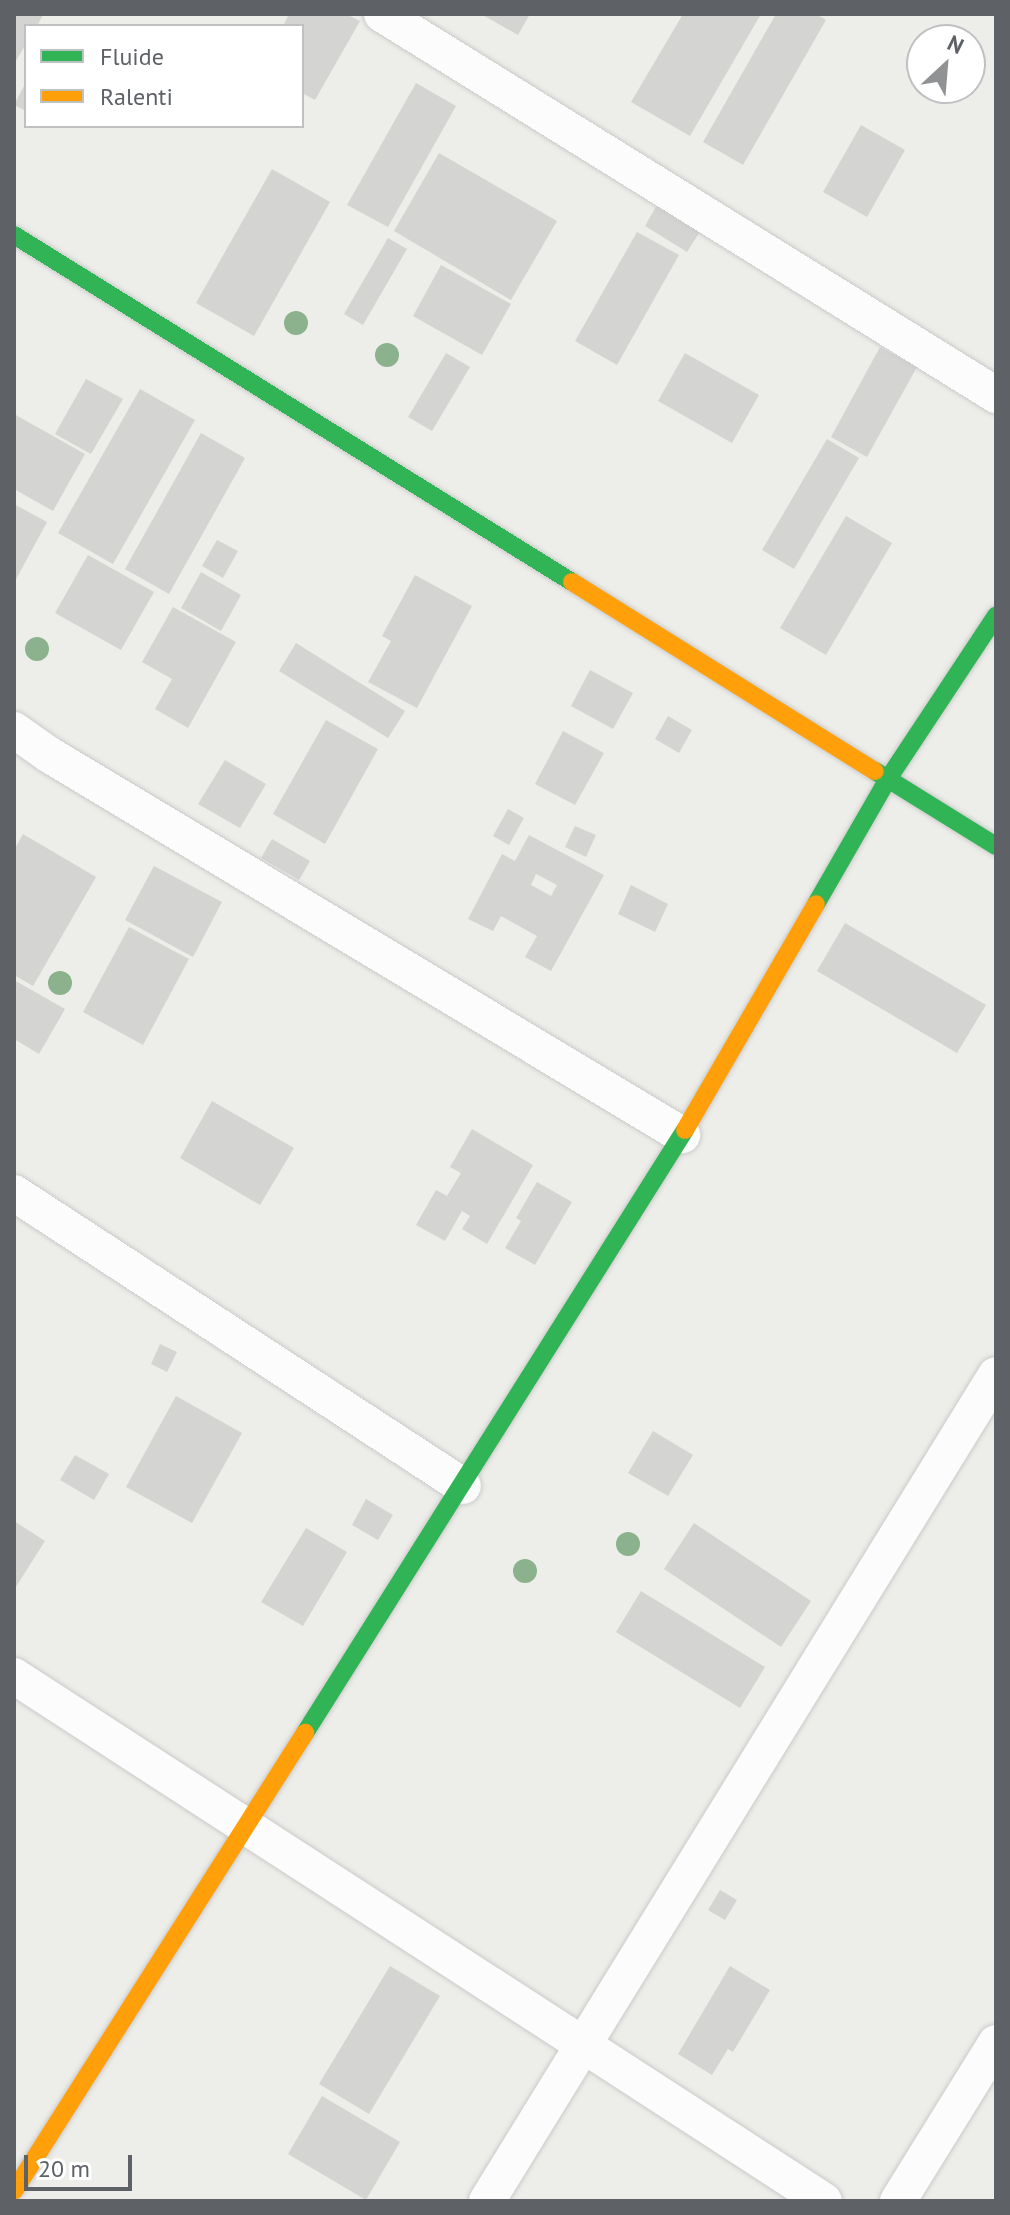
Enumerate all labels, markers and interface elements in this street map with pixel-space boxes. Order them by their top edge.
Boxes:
legend [24,24,304,128]
north arrow [906,24,986,104]
text: N [943,28,968,60]
text: Fluide [100,41,164,72]
text: Ralenti [100,81,173,112]
scale bar [28,2139,136,2189]
text: 20 m [38,2153,90,2184]

